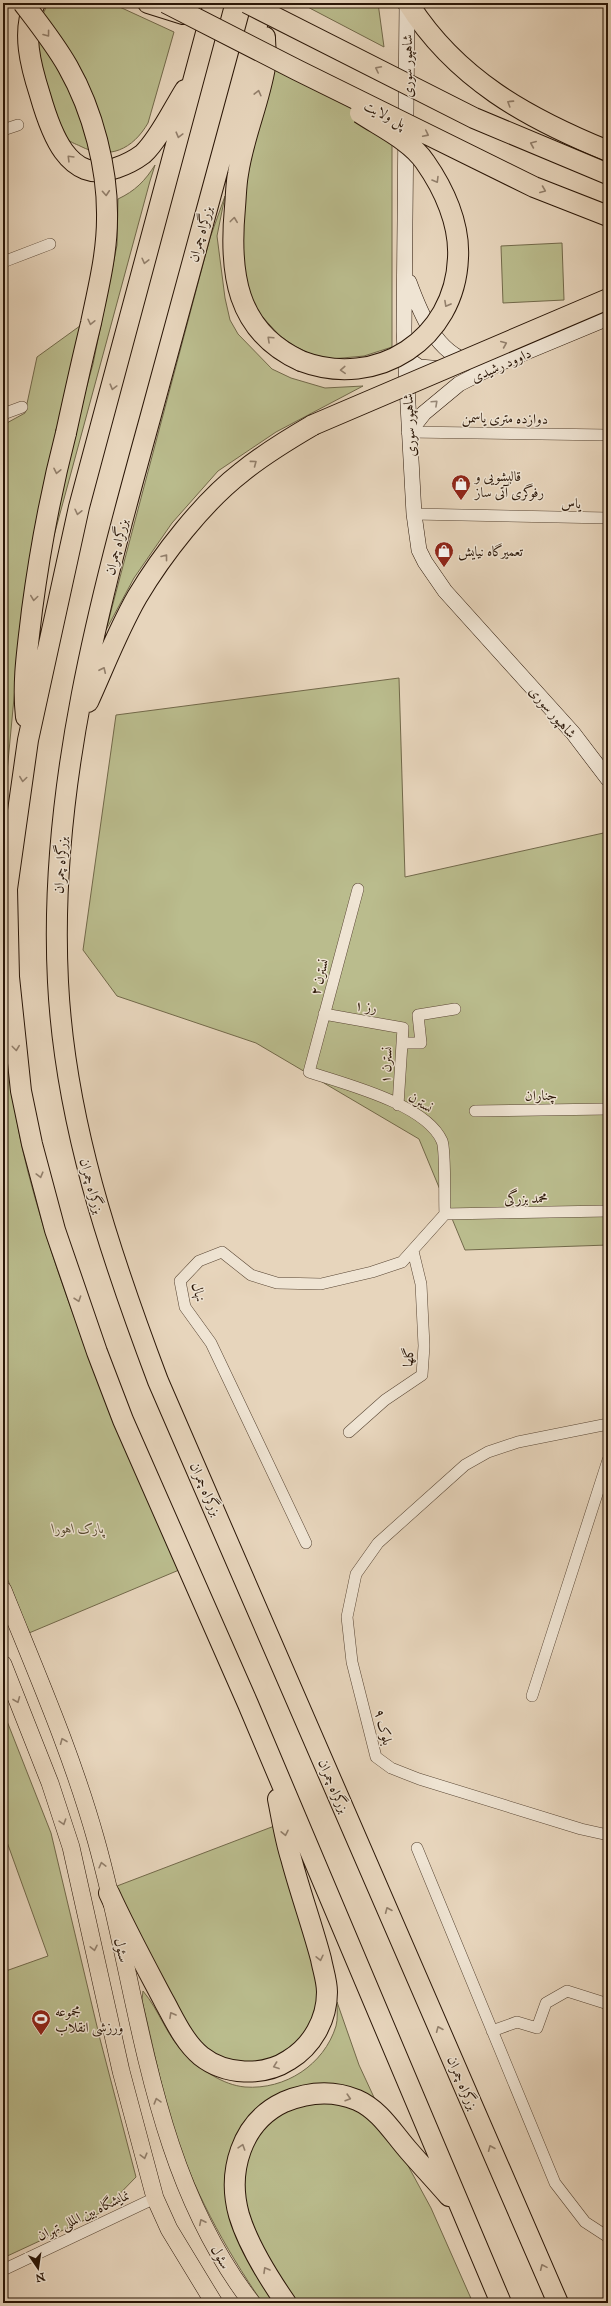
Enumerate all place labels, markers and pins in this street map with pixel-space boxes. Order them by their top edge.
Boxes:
place label: قالیشویی و رفوگری آتی ساز [473,468,544,501]
shop icon: قالیشویی و رفوگری آتی ساز [450,473,472,501]
shop icon: تعمیرگاه نیایش [433,540,455,568]
place label: تعمیرگاه نیایش [458,543,523,561]
place label: مجموعه ورزشی انقلاب [55,2003,123,2037]
sports icon: مجموعه ورزشی انقلاب [30,2008,52,2036]

